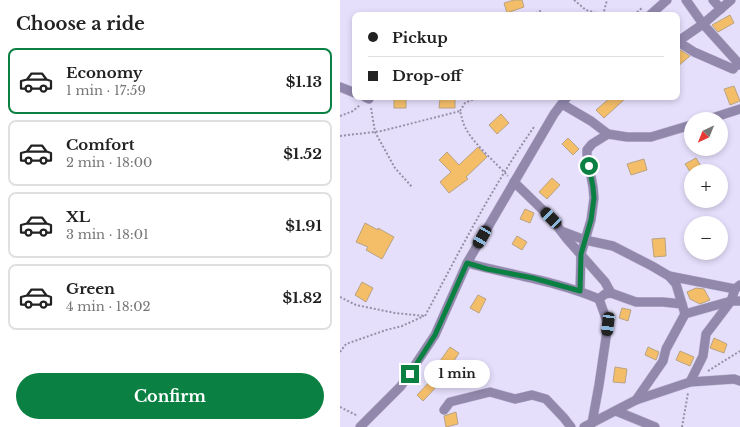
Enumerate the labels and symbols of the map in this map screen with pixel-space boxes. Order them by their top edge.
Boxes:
north arrow [684,112,728,156]
route start [580,157,598,175]
car [538,205,564,231]
car [471,224,493,250]
car [601,311,615,337]
callout: 1 min [424,360,490,388]
route end [401,365,419,383]

